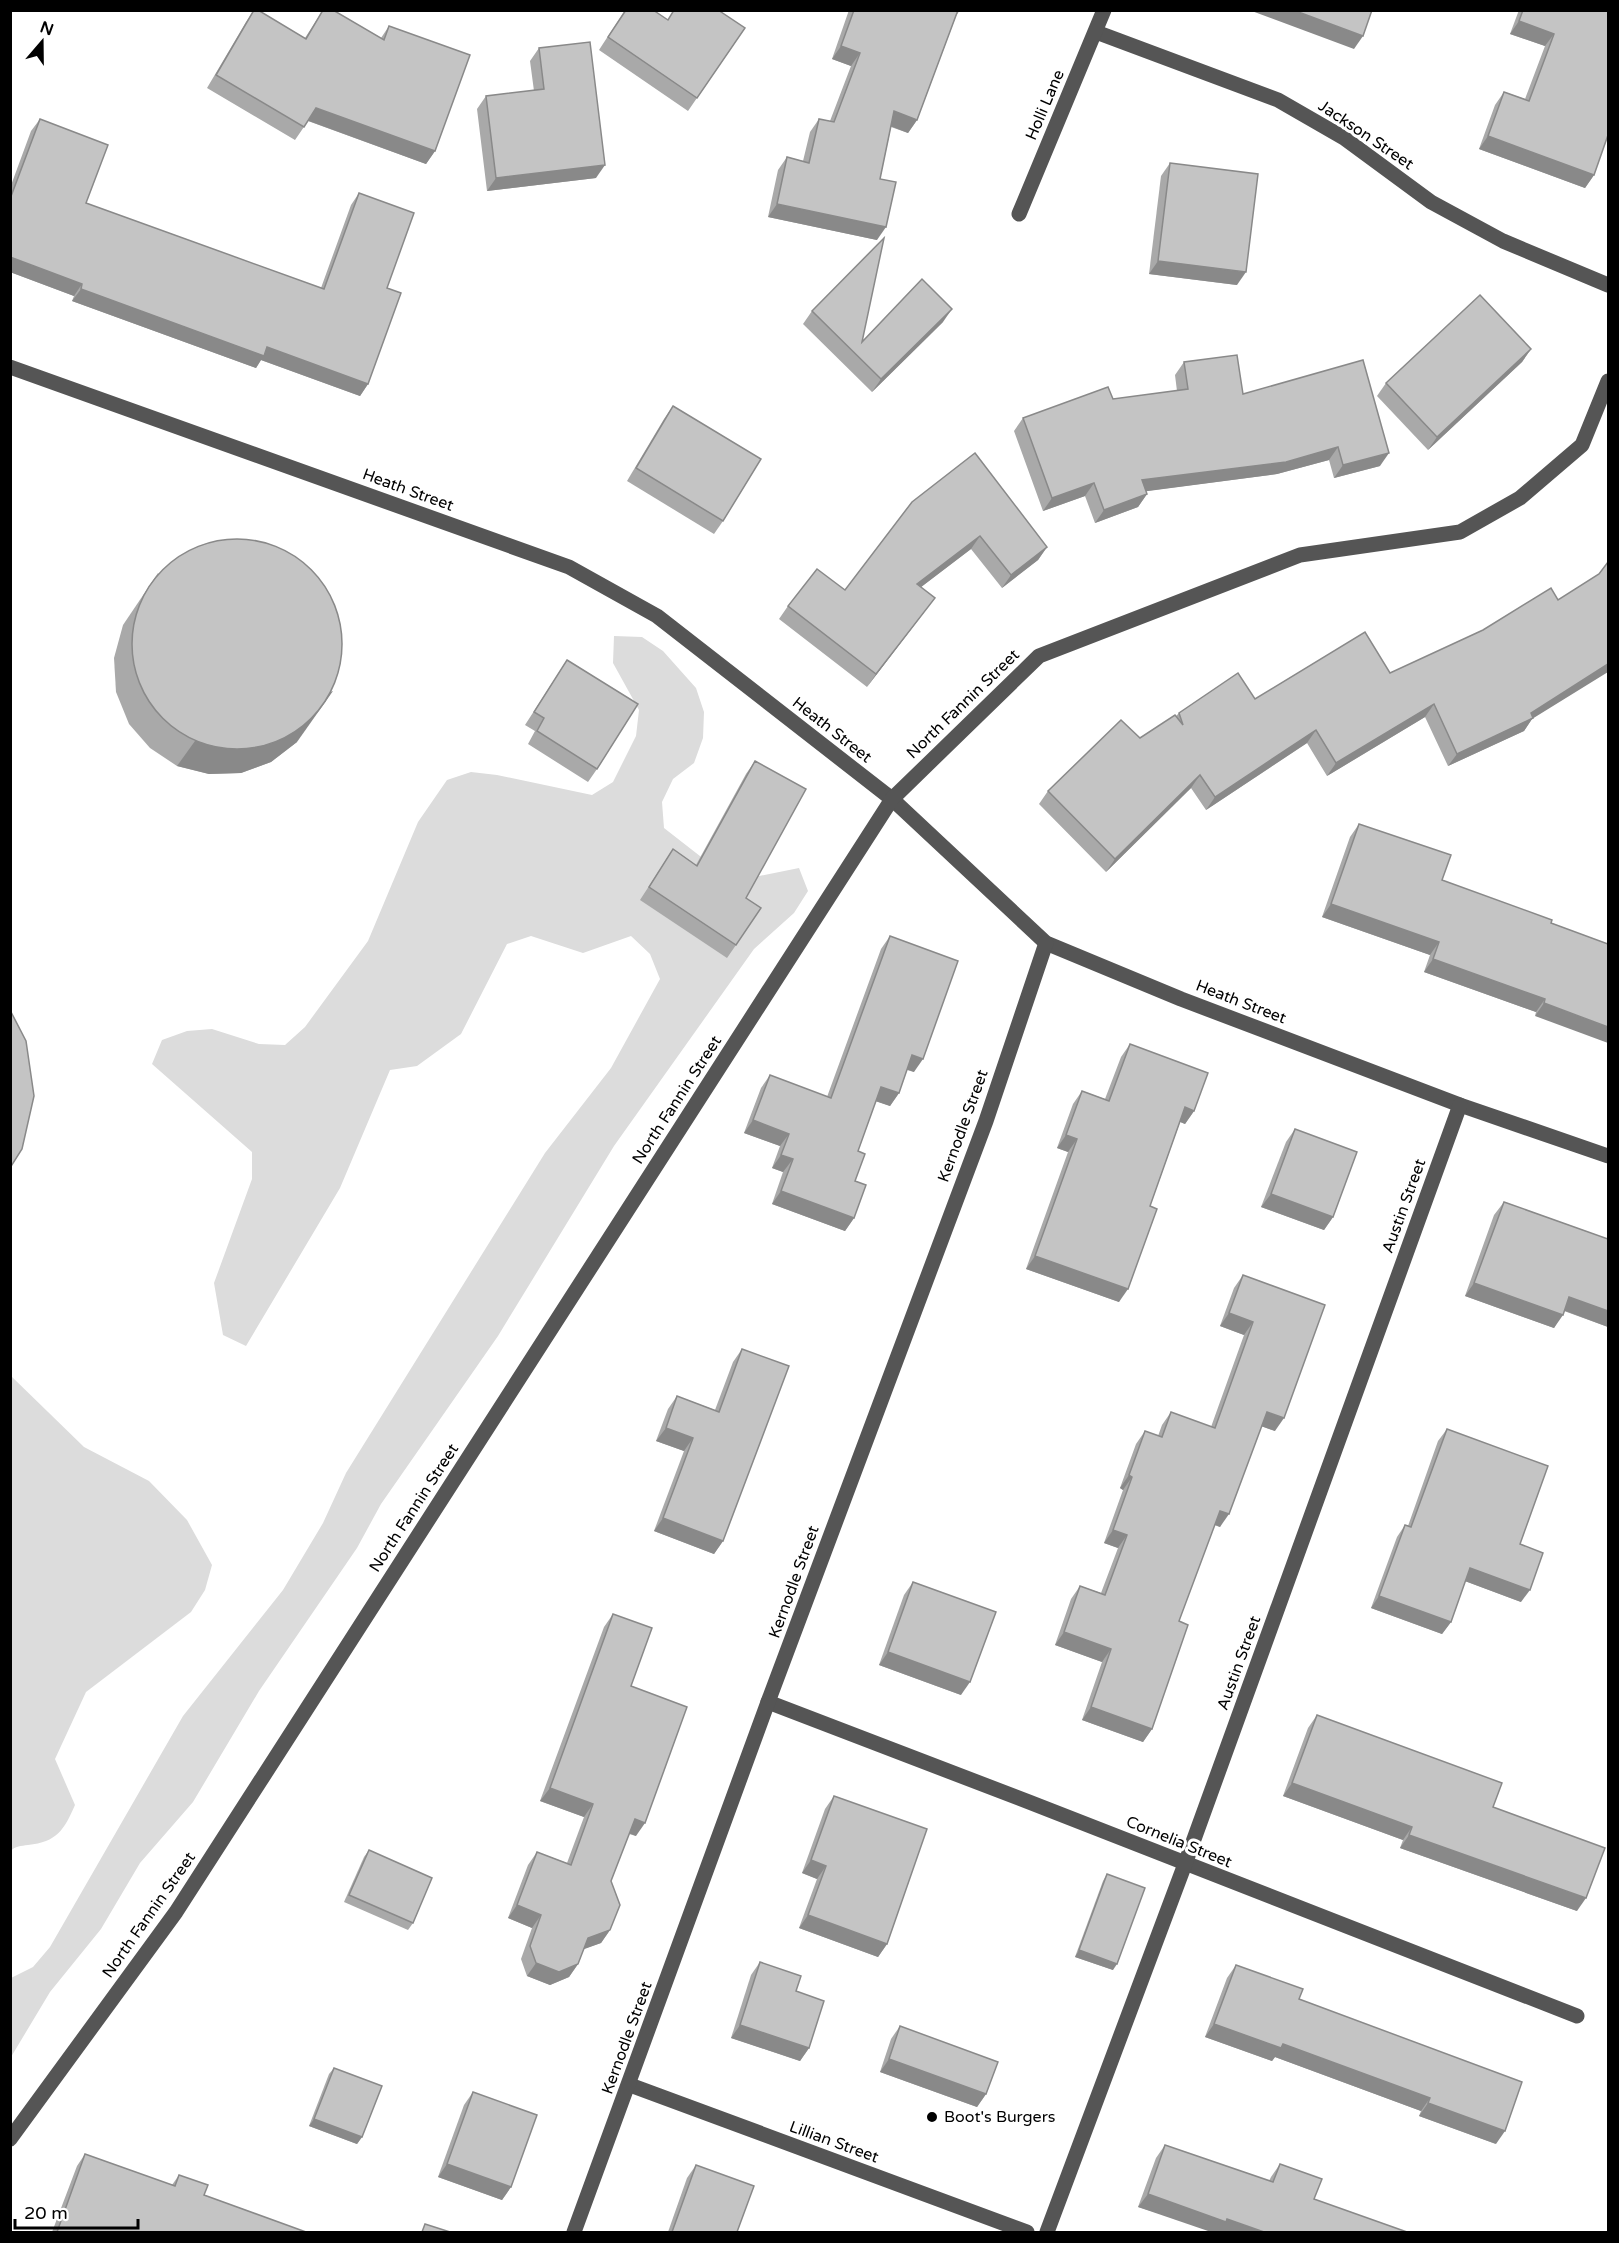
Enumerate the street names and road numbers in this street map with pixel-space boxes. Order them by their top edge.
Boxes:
street label: Holli Lane [1021,67,1069,143]
street label: Jackson Street [1315,96,1417,174]
street label: Heath Street [360,464,456,516]
street label: North Fannin Street [902,645,1024,763]
street label: Heath Street [788,693,876,767]
street label: Heath Street [1193,976,1289,1028]
street label: North Fannin Street [628,1032,726,1168]
street label: Kernodle Street [933,1067,993,1185]
street label: Austin Street [1378,1156,1430,1256]
street label: North Fannin Street [365,1440,463,1576]
street label: Kernodle Street [764,1523,824,1641]
street label: Austin Street [1213,1613,1265,1713]
street label: Cornelia Street [1123,1812,1235,1872]
street label: North Fannin Street [98,1848,200,1982]
street label: Kernodle Street [597,1979,657,2097]
street label: Lillian Street [787,2117,881,2167]

